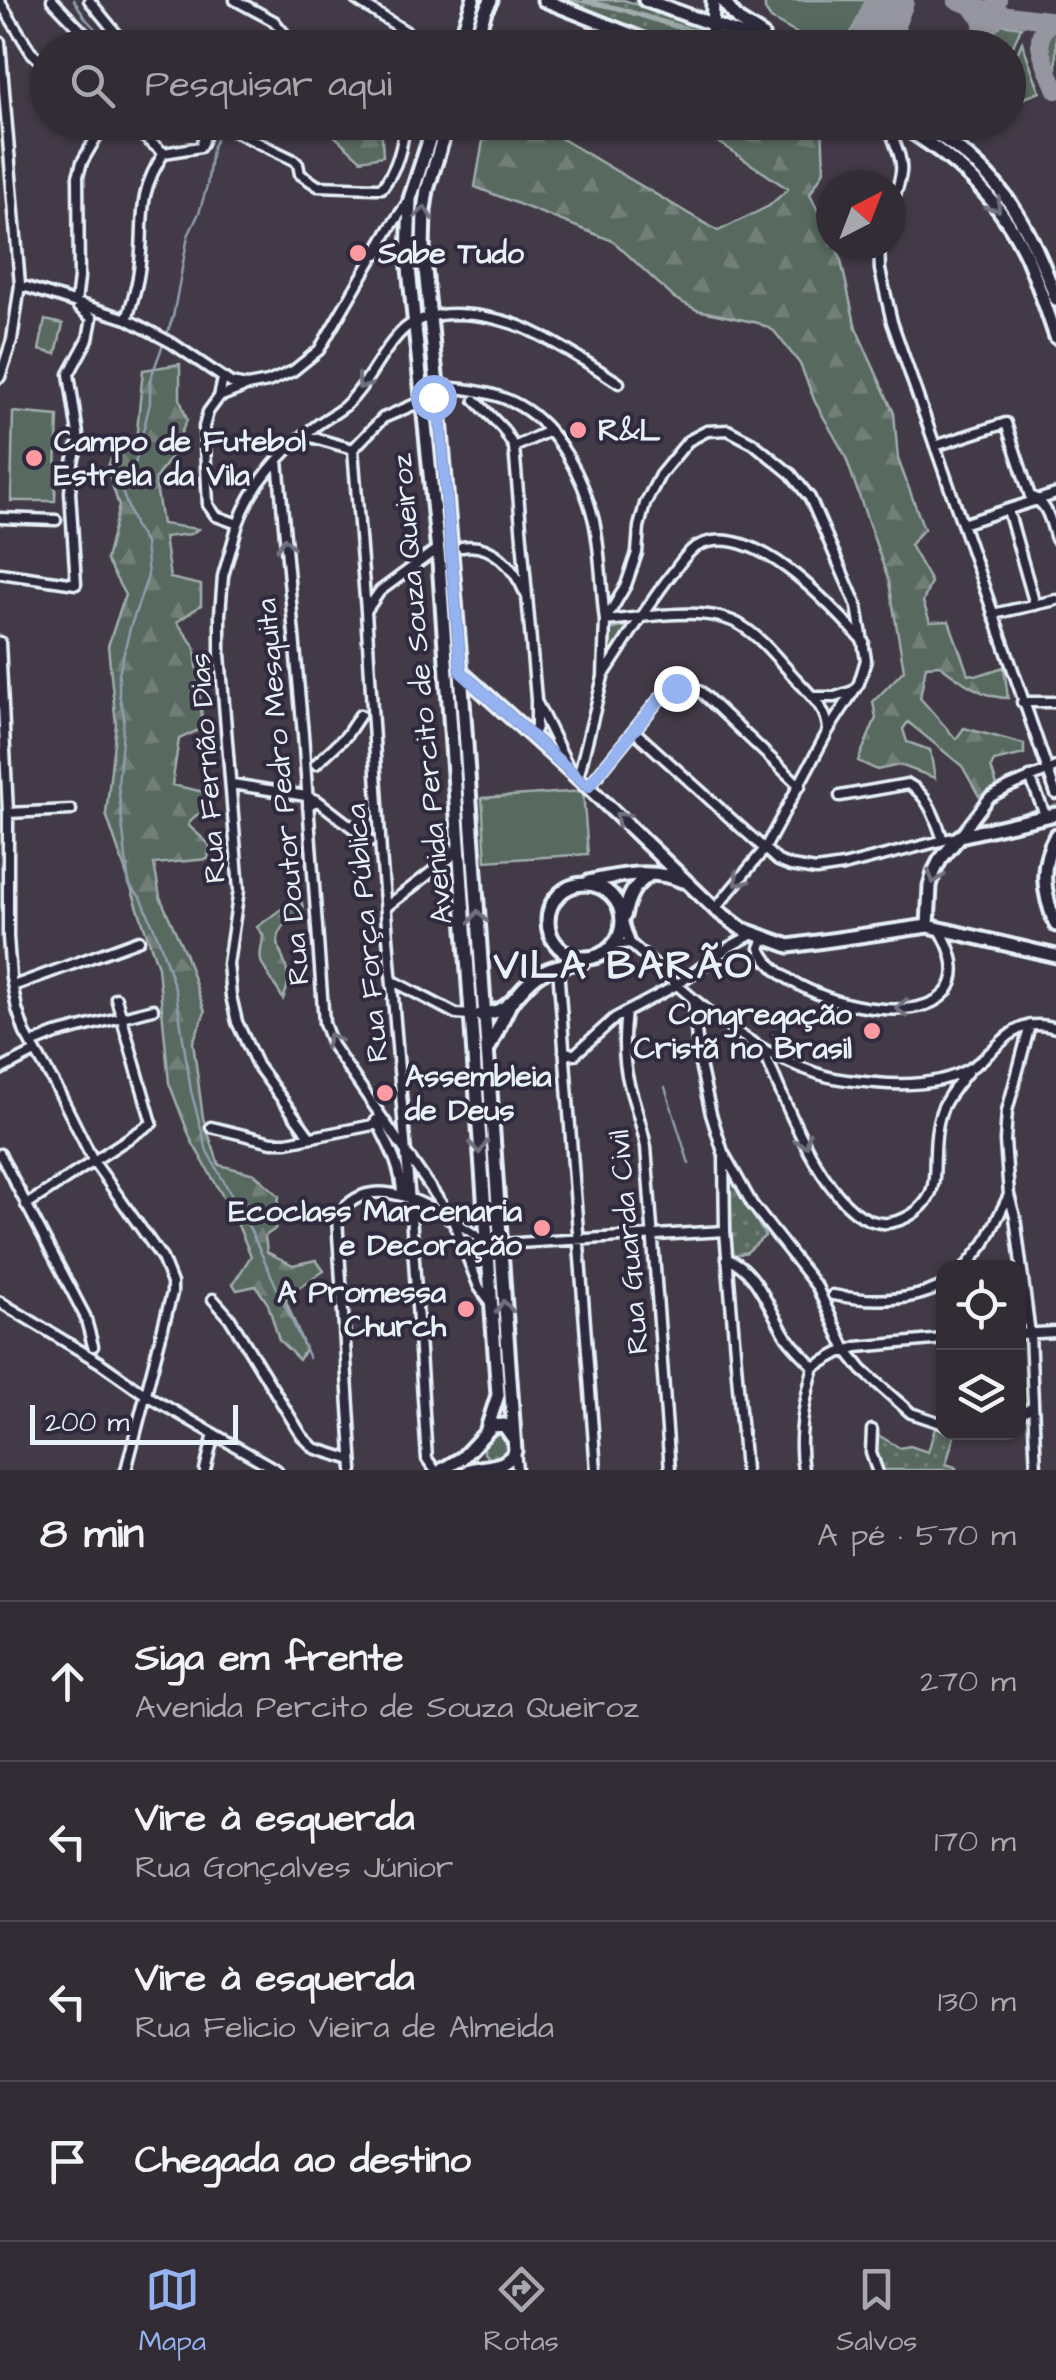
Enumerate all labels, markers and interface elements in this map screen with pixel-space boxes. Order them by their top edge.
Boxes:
search box [30,30,1026,140]
icon: search [65,58,120,113]
text: Pesquisar aqui [145,59,392,111]
north arrow [816,170,906,260]
one-way arrow [983,194,1001,212]
one-way arrow [413,204,434,220]
place label: Sabe Tudo [377,233,524,275]
marker: Sabe Tudo [347,242,369,264]
one-way arrow [358,372,375,390]
route start [411,375,457,421]
place label: R&L [598,410,660,452]
marker: R&L [567,419,589,441]
place label: Campo de Futebol Estrela da Vila [54,421,306,497]
marker: Campo de Futebol Estrela da Vila [23,447,45,469]
street label: Avenida Percito de Souza Queiroz [380,452,464,926]
one-way arrow [275,535,297,551]
street label: Rua Doutor Pedro Mesquita [245,597,321,987]
street label: Rua Fernão Dias [179,651,237,885]
route end [654,666,700,712]
street label: Rua Força Pública [335,802,399,1064]
one-way arrow [614,812,632,830]
one-way arrow [733,868,751,886]
one-way arrow [926,868,947,885]
one-way arrow [468,909,489,925]
district label: VILA BARÃO [493,939,754,994]
place label: Congregação Cristã no Brasil [634,994,852,1070]
one-way arrow [893,998,909,1019]
marker: Congregação Cristã no Brasil [861,1020,883,1042]
one-way arrow [325,1032,345,1050]
place label: Assembleia de Deus [404,1056,552,1132]
marker: Assembleia de Deus [374,1082,396,1104]
street label: Rua Guarda Civil [598,1128,660,1356]
one-way arrow [791,1130,811,1148]
one-way arrow [468,1140,490,1156]
place label: Ecoclass Marcenaria e Decoração [229,1191,523,1267]
marker: Ecoclass Marcenaria e Decoração [531,1217,553,1239]
map controls [936,1260,1026,1440]
button: locate [936,1260,1026,1350]
place label: A Promessa Church [277,1272,447,1348]
marker: A Promessa Church [455,1298,477,1320]
one-way arrow [494,1299,516,1315]
button: layers [936,1350,1026,1440]
scale bar [30,1400,238,1444]
text: 200 m [45,1403,129,1442]
text: 8 min [40,1506,144,1564]
text: A pé · 570 m [817,1513,1016,1558]
text: Siga em frente [135,1633,404,1685]
icon: ahead [40,1654,95,1709]
text: 270 m [920,1659,1016,1704]
text: Avenida Percito de Souza Queiroz [135,1685,639,1730]
text: Vire à esquerda [135,1793,415,1845]
icon: left [40,1814,95,1869]
text: 170 m [934,1819,1016,1864]
text: Rua Gonçalves Júnior [135,1845,453,1890]
text: Vire à esquerda [135,1953,415,2005]
icon: left [40,1974,95,2029]
text: 130 m [938,1979,1016,2024]
text: Rua Felicio Vieira de Almeida [135,2005,554,2050]
icon: arrive [40,2134,95,2189]
text: Chegada ao destino [135,2135,471,2187]
tab: Mapa [139,2262,206,2361]
tab: Rotas [483,2262,559,2361]
tab: Salvos [836,2262,917,2361]

